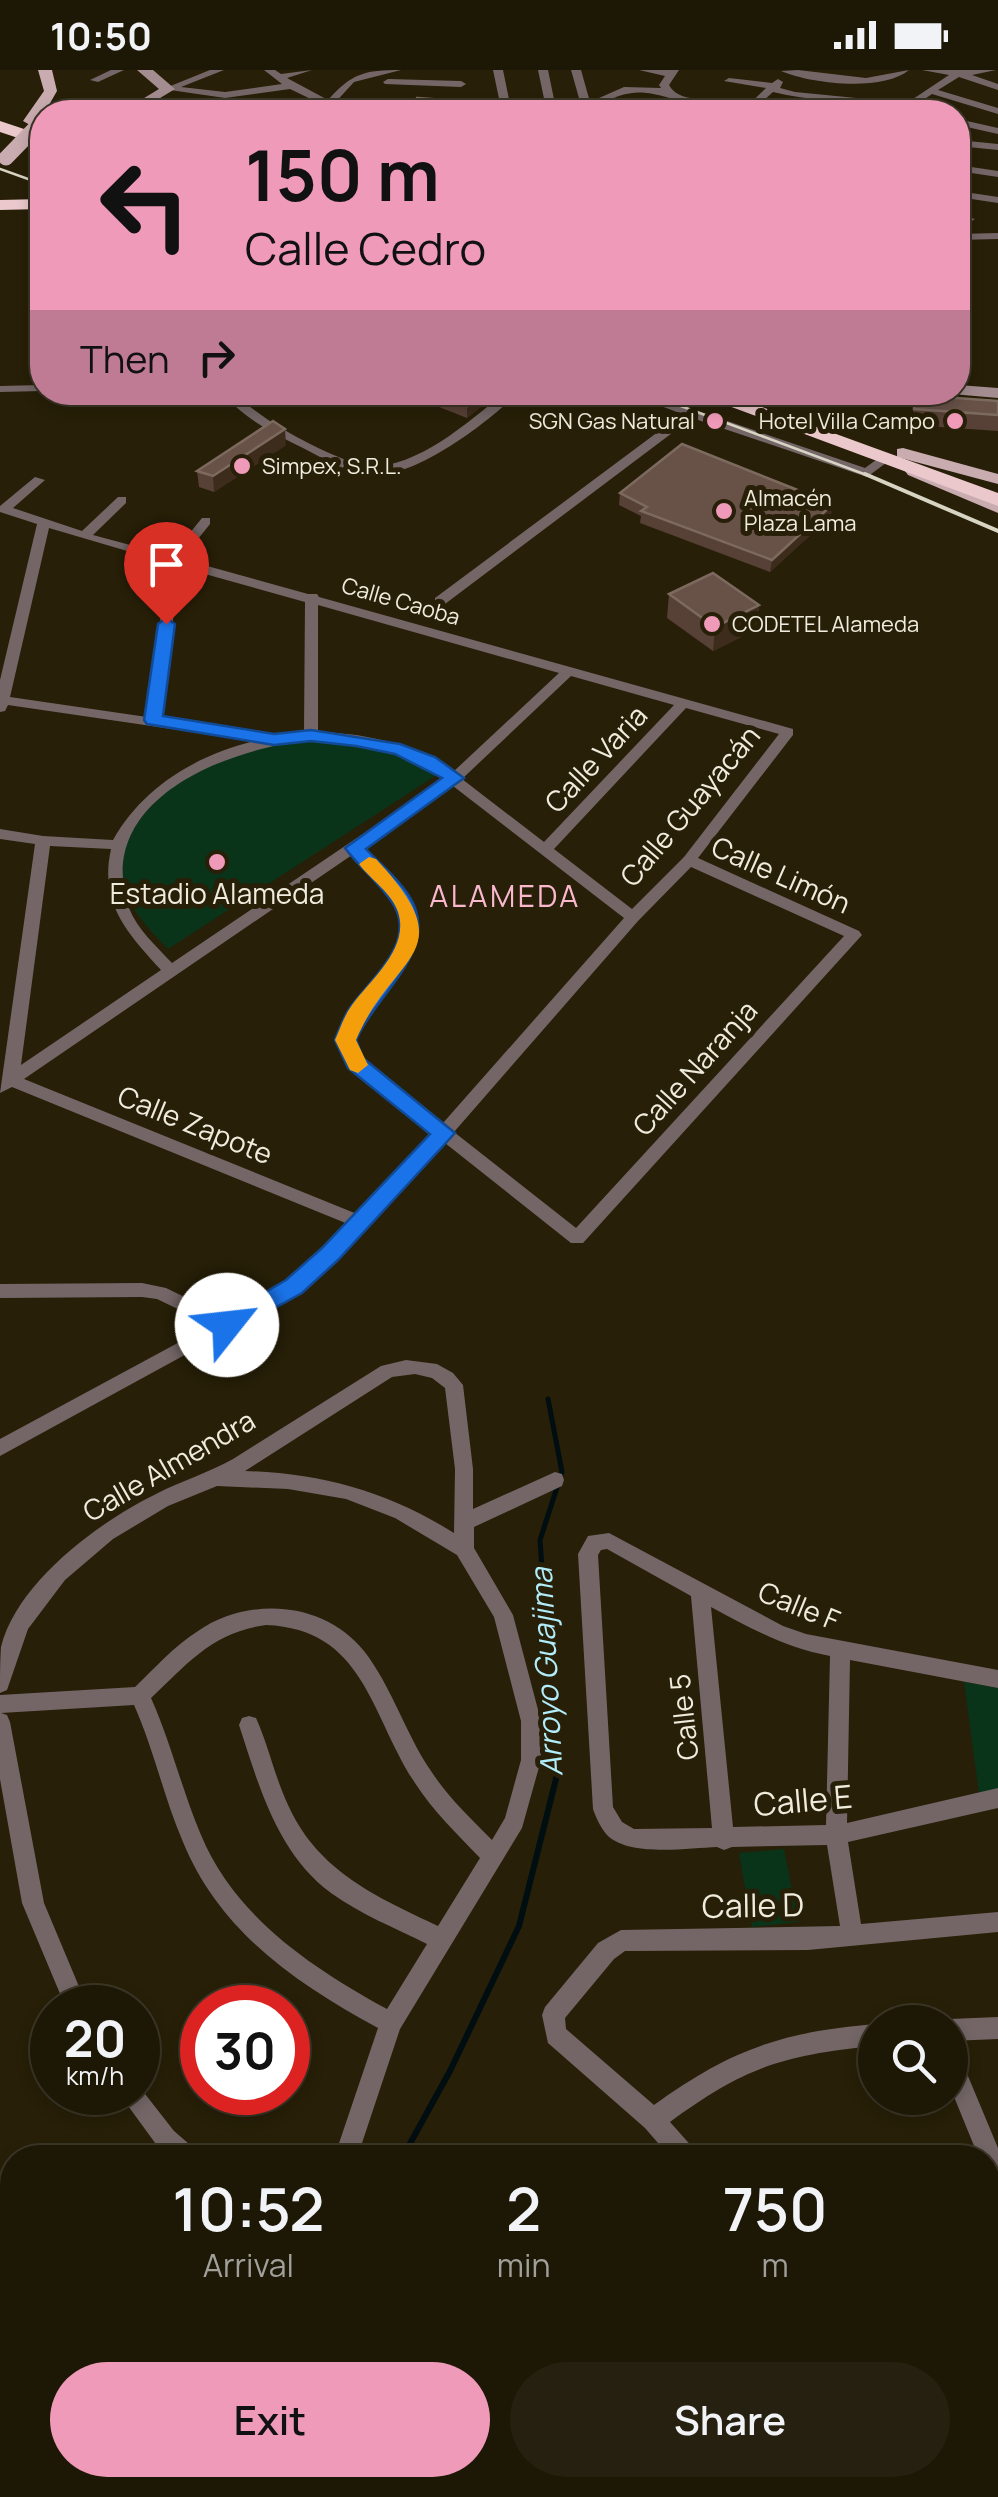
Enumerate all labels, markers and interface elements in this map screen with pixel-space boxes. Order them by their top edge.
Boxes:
text: 10:50 [50,9,152,61]
text: 150 m [245,126,440,222]
icon: left [80,140,210,270]
text: Calle Cedro [245,217,486,279]
icon: right [189,330,244,385]
text: Then [80,332,169,384]
place label: SGN Gas Natural [529,406,695,436]
place label: Hotel Villa Campo [759,406,935,436]
marker: SGN Gas Natural [704,410,726,432]
marker: Hotel Villa Campo [944,410,966,432]
place label: Simpex, S.R.L. [262,451,401,481]
marker: Simpex, S.R.L. [231,455,253,477]
place label: Almacén Plaza Lama [744,483,857,538]
marker: Almacén Plaza Lama [713,500,735,522]
pin [124,522,209,625]
icon: arrive [139,537,194,592]
street label: Calle Caoba [338,570,464,632]
place label: CODETEL Alameda [732,609,919,639]
marker: CODETEL Alameda [701,613,723,635]
street label: Calle Varia [536,696,655,820]
street label: Calle Guayacán [611,717,768,894]
street label: Calle Limón [706,827,857,922]
marker: Estadio Alameda [206,851,228,873]
place label: Estadio Alameda [110,874,324,912]
district label: ALAMEDA [429,875,581,916]
street label: Calle Naranja [623,992,765,1143]
street label: Calle Zapote [112,1076,278,1172]
position arrow [175,1273,279,1377]
street label: Calle Almendra [76,1400,261,1530]
water label: Arroyo Guajima [519,1565,571,1777]
street label: Calle F [753,1572,846,1639]
street label: Calle 5 [660,1672,706,1762]
street label: Calle E [752,1774,854,1826]
street label: Calle D [701,1882,804,1928]
speed limit sign: 30 [180,1985,310,2115]
text: 20 [64,2004,126,2072]
map controls [858,2005,968,2115]
button: search [858,2005,968,2115]
text: km/h [66,2058,124,2093]
text: 10:52 [172,2167,324,2249]
text: 2 [506,2167,541,2249]
text: 750 [723,2167,828,2249]
text: Arrival [203,2243,294,2287]
text: min [497,2243,550,2287]
text: m [762,2243,789,2287]
button: Exit [50,2362,490,2477]
button: Share [510,2362,950,2477]

